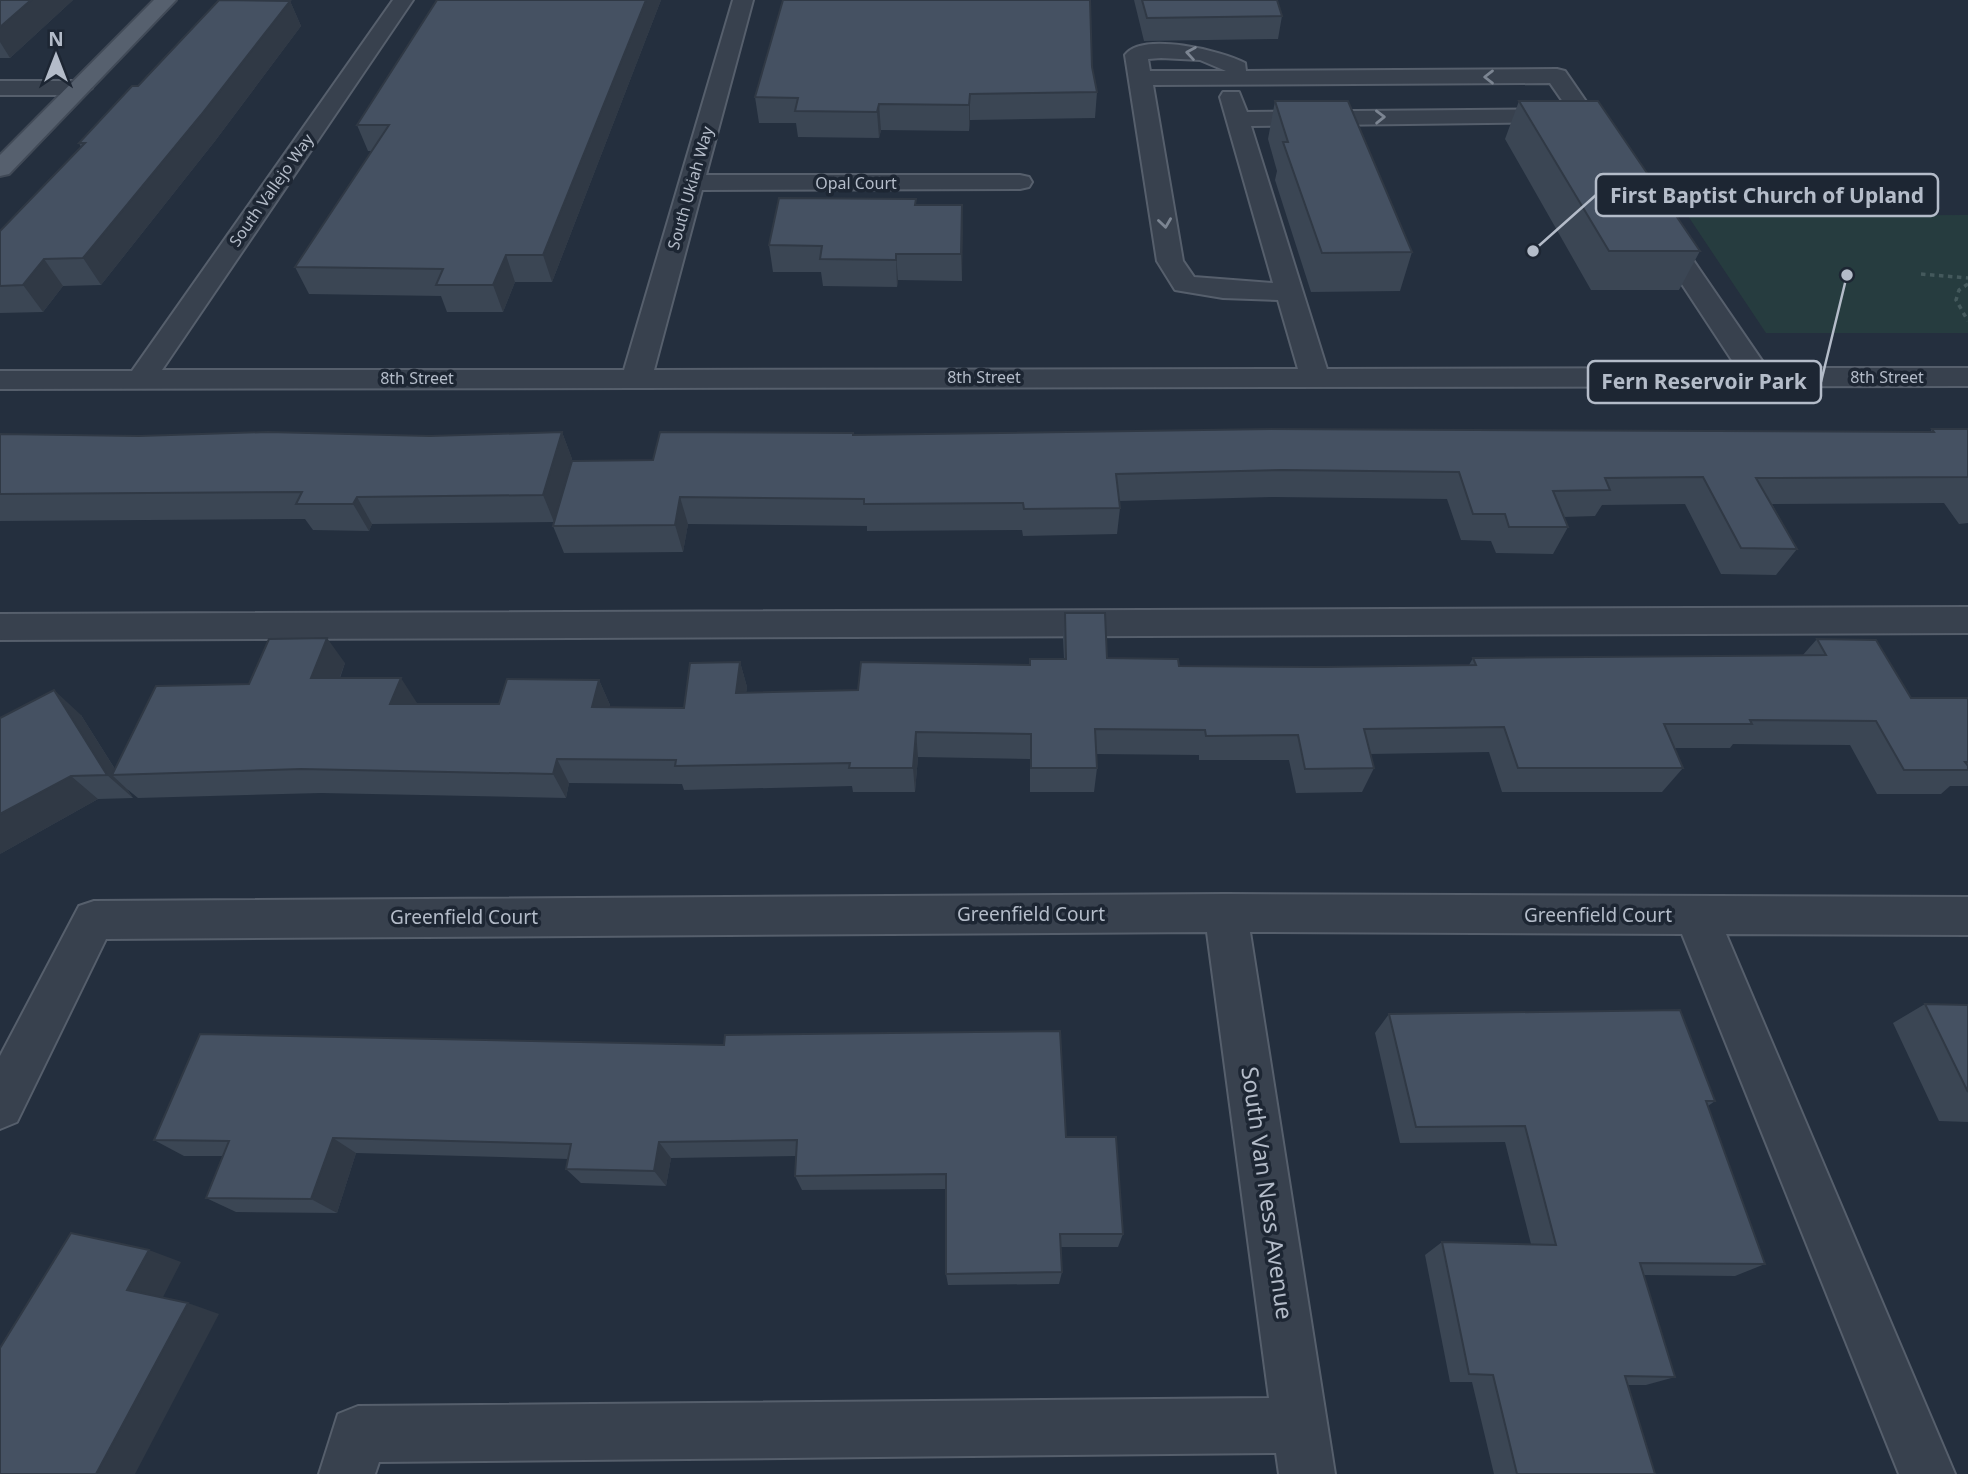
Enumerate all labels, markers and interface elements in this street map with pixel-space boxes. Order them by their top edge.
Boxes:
north arrow [21,21,91,91]
text: N [48,26,64,52]
one-way arrow [1185,46,1197,61]
one-way arrow [1483,69,1494,85]
one-way arrow [1375,110,1386,125]
street label: South Ukiah Way [662,123,718,252]
street label: South Vallejo Way [224,128,319,251]
street label: Opal Court [815,172,897,194]
callout: First Baptist Church of Upland [1596,174,1938,216]
text: First Baptist Church of Upland [1610,181,1924,209]
one-way arrow [1157,217,1172,229]
callout: Fern Reservoir Park [1588,361,1821,403]
street label: 8th Street [947,366,1021,388]
street label: 8th Street [1850,366,1924,388]
street label: 8th Street [380,367,454,389]
text: Fern Reservoir Park [1601,367,1808,395]
street label: Greenfield Court [957,901,1105,927]
street label: Greenfield Court [1524,902,1672,928]
street label: Greenfield Court [390,904,538,930]
street label: South Van Ness Avenue [1234,1064,1302,1321]

